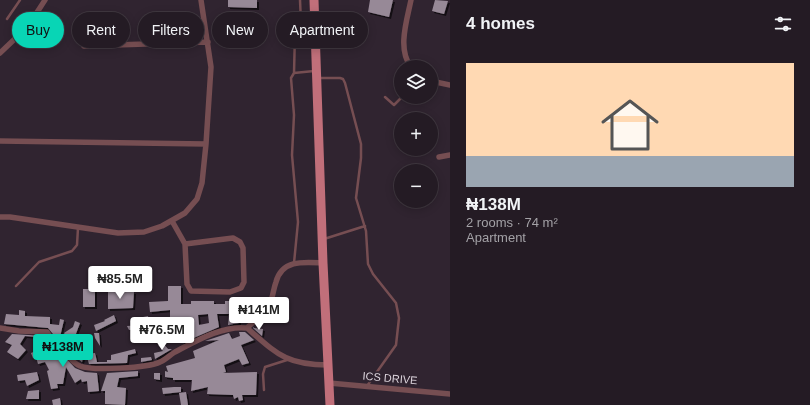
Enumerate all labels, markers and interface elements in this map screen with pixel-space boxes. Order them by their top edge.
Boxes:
chip: Buy [12,12,64,48]
chip: Rent [72,12,130,48]
chip: Filters [138,12,204,48]
chip: New [212,12,268,48]
chip: Apartment [276,12,368,48]
icon: filters [772,13,794,35]
text: 4 homes [466,14,535,33]
map controls [394,60,438,208]
button: layers [394,60,438,104]
icon: home [594,89,666,161]
button: + [394,112,438,156]
button: − [394,164,438,208]
text: ₦138M [466,195,521,214]
text: 2 rooms · 74 m² [466,215,558,230]
text: Apartment [466,230,526,245]
pin: ₦85.5M [87,266,153,300]
text: ₦85.5M [97,271,143,286]
pin: ₦141M [231,297,287,331]
text: ₦141M [238,302,280,317]
pin: ₦76.5M [129,317,195,351]
text: ₦76.5M [139,322,185,337]
pin: ₦138M [35,334,91,368]
text: ₦138M [42,339,84,354]
street label: ICS DRIVE [362,370,418,386]

